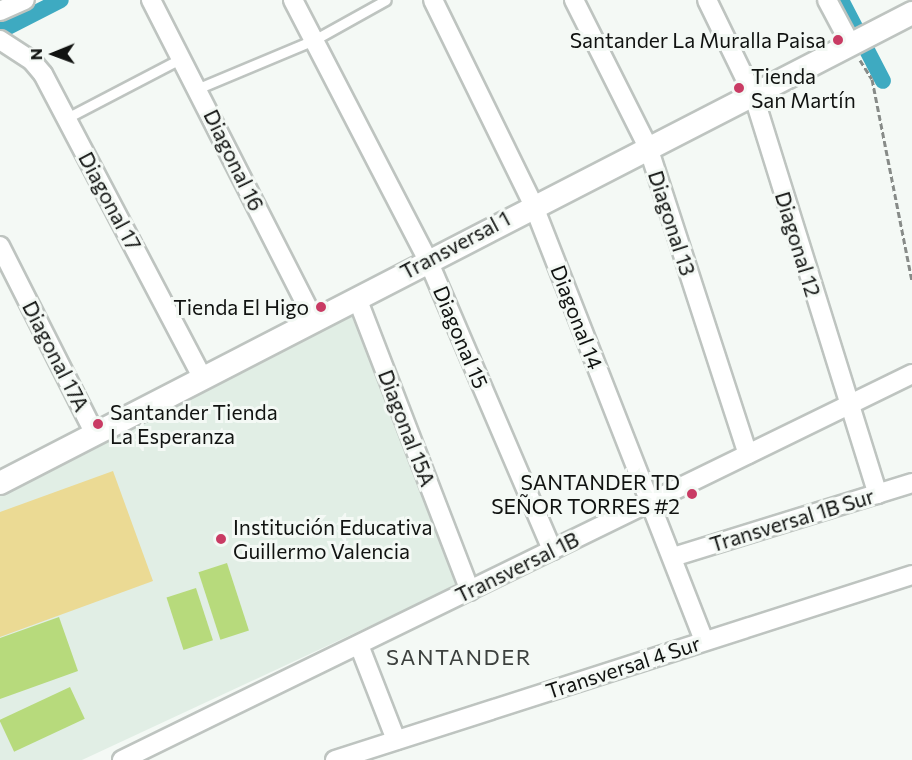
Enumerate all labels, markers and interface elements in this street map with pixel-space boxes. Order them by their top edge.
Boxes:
north arrow [24,24,84,84]
place label: Santander La Muralla Paisa [570,27,826,53]
marker: Santander La Muralla Paisa [831,33,845,47]
text: N [26,48,45,60]
place label: Tienda San Martín [751,63,856,113]
marker: Tienda San Martín [732,81,746,95]
street label: Diagonal 16 [199,105,269,215]
street label: Diagonal 17 [74,147,146,255]
street label: Diagonal 13 [643,167,701,279]
street label: Diagonal 12 [770,188,826,300]
street label: Transversal 1 [396,206,514,284]
street label: Diagonal 14 [546,261,608,373]
street label: Diagonal 15 [428,282,494,392]
place label: Tienda El Higo [173,294,309,320]
street label: Diagonal 17A [17,296,95,416]
marker: Tienda El Higo [314,300,328,314]
street label: Diagonal 15A [373,366,441,490]
place label: Santander Tienda La Esperanza [110,399,278,449]
marker: Santander Tienda La Esperanza [91,417,105,431]
place label: SANTANDER TD SEÑOR TORRES #2 [491,469,680,519]
street label: Transversal 1B Sur [707,483,877,557]
marker: SANTANDER TD SEÑOR TORRES #2 [685,487,699,501]
place label: Institución Educativa Guillermo Valencia [233,514,432,564]
street label: Transversal 1B [451,526,583,608]
marker: Institución Educativa Guillermo Valencia [214,532,228,546]
street label: Transversal 4 Sur [543,630,703,704]
district label: SANTANDER [386,644,532,670]

